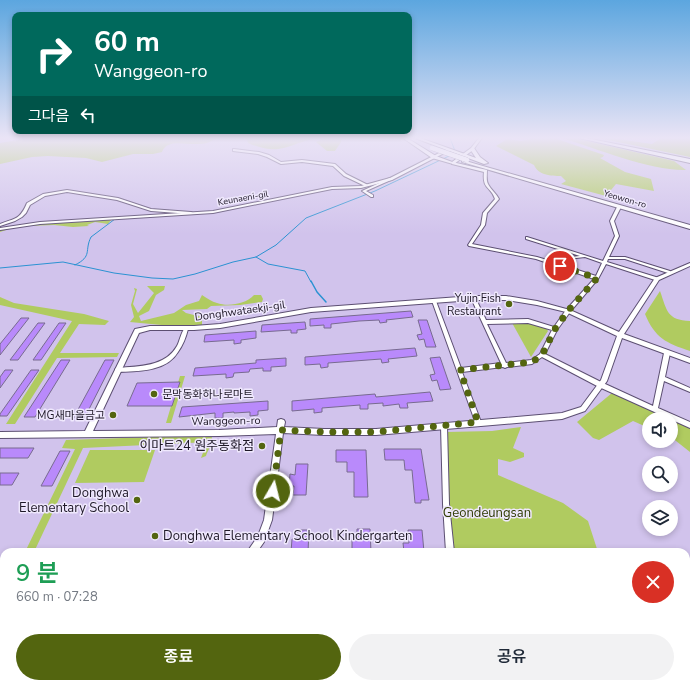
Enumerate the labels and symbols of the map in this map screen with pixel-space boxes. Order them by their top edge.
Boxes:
street label: Yeowon-ro [601,187,648,211]
street label: Keunaeni-gil [217,188,270,208]
pin [543,249,577,283]
place label: Yujin Fish Restaurant [447,291,501,319]
street label: Donghwataekji-gil [194,297,287,325]
marker: Yujin Fish Restaurant [504,299,514,309]
place label: 문막동화하나로마트 [162,387,253,402]
marker: 문막동화하나로마트 [149,389,159,399]
place label: MG새마을금고 [37,408,105,423]
marker: MG새마을금고 [108,410,118,420]
street label: Wanggeon-ro [191,413,261,429]
place label: 이마트24 원주동화점 [139,437,254,455]
marker: 이마트24 원주동화점 [257,441,267,451]
position arrow [252,470,294,512]
place label: Donghwa Elementary School [19,484,129,517]
marker: Donghwa Elementary School [132,495,142,505]
park label: Geondeungsan [443,504,531,522]
place label: Donghwa Elementary School Kindergarten [163,527,412,545]
marker: Donghwa Elementary School Kindergarten [150,531,160,541]

